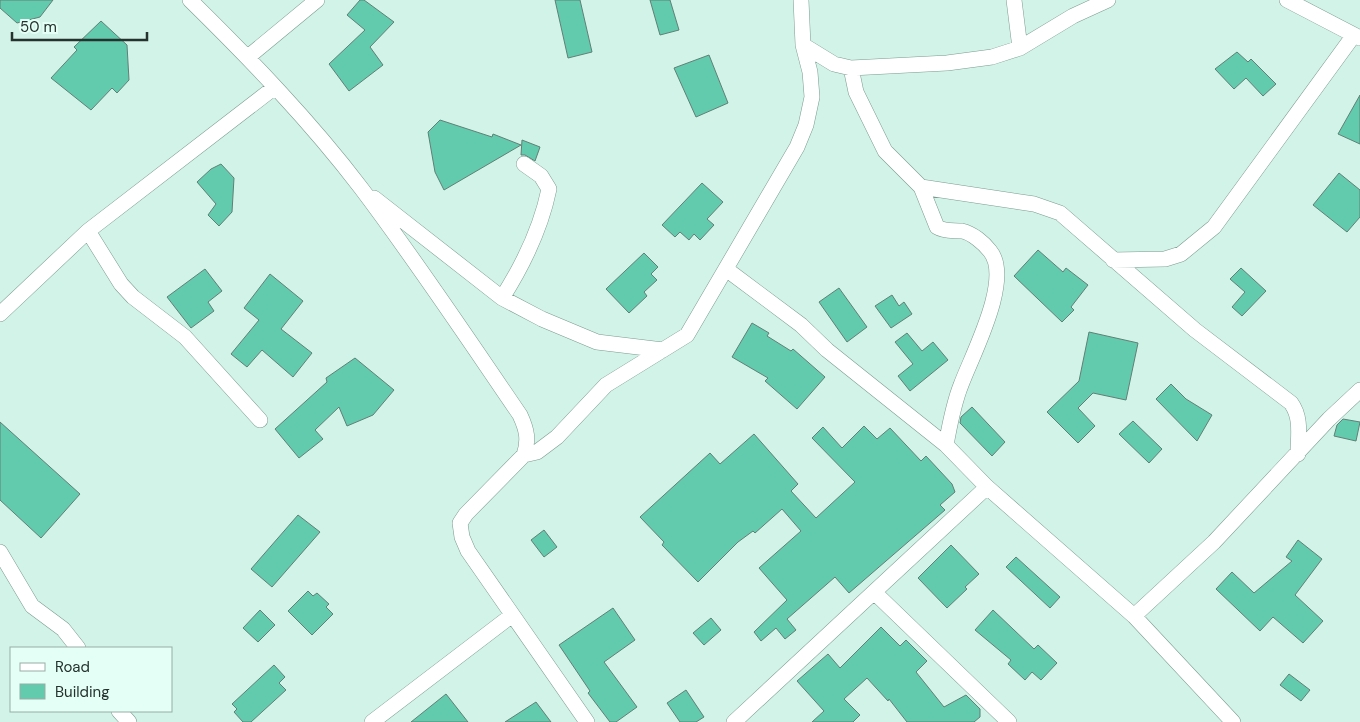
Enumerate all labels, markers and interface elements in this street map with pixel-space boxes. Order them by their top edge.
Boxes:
scale bar [12,10,148,42]
text: 50 m [20,17,57,37]
legend [10,647,172,712]
text: Road [55,657,90,677]
text: Building [55,682,110,702]

